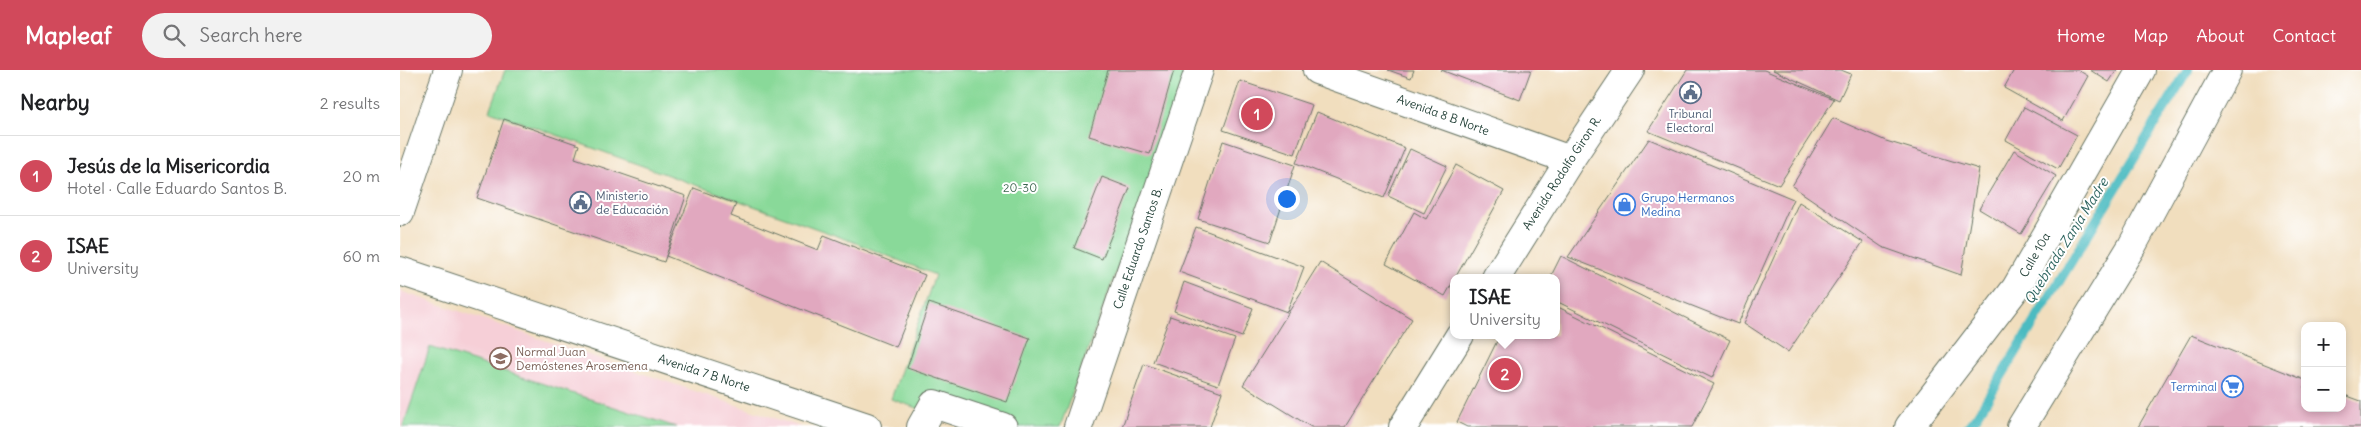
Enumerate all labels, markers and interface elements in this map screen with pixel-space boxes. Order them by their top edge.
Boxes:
search box [142,13,492,58]
text: Mapleaf [25,20,112,50]
icon: search [160,21,188,49]
text: Search here [200,23,303,47]
text: Home [2057,24,2105,47]
text: Map [2133,24,2168,47]
text: About [2196,24,2244,47]
text: Contact [2272,24,2336,47]
public building icon: Tribunal Electoral [1678,81,1702,105]
text: Nearby [20,89,90,116]
street label: Avenida 8 B Norte [1395,91,1491,138]
text: 2 results [320,93,380,113]
pin: 1 [1241,95,1273,133]
place label: Tribunal Electoral [1666,106,1714,135]
street label: Avenida Rodolfo Giron R. [1519,113,1604,233]
text: Jesús de la Misericordia [67,154,270,178]
text: 1 [33,166,39,186]
text: 20 m [343,166,380,186]
water label: Quebrada Zanja Madre [2020,173,2113,307]
text: Hotel · Calle Eduardo Santos B. [67,178,287,198]
park label: 20-30 [1003,180,1037,195]
street label: Calle Eduardo Santos B. [1110,185,1166,311]
your location [1274,186,1300,212]
place label: Ministerio de Educación [596,188,669,217]
place label: Grupo Hermanos Medina [1641,190,1734,219]
public building icon: Ministerio de Educación [568,191,592,215]
shop icon: Grupo Hermanos Medina [1613,193,1637,217]
street label: Calle 10a [2016,230,2053,280]
text: ISAE [67,234,109,258]
text: 2 [32,246,40,266]
text: 60 m [342,246,380,266]
text: University [67,258,139,278]
popup [1450,274,1560,339]
text: ISAE [1469,285,1511,309]
text: University [1469,309,1541,329]
map controls [2301,322,2346,412]
button: + [2301,322,2346,367]
place label: Normal Juan Demóstenes Arosemena [516,344,648,373]
school or university icon: Normal Juan Demóstenes Arosemena [488,347,512,371]
street label: Avenida 7 B Norte [656,351,752,394]
pin: 2 [1489,355,1521,393]
button: − [2301,367,2346,412]
supermarket icon: Terminal [2221,375,2245,399]
place label: Terminal [2170,379,2217,394]

